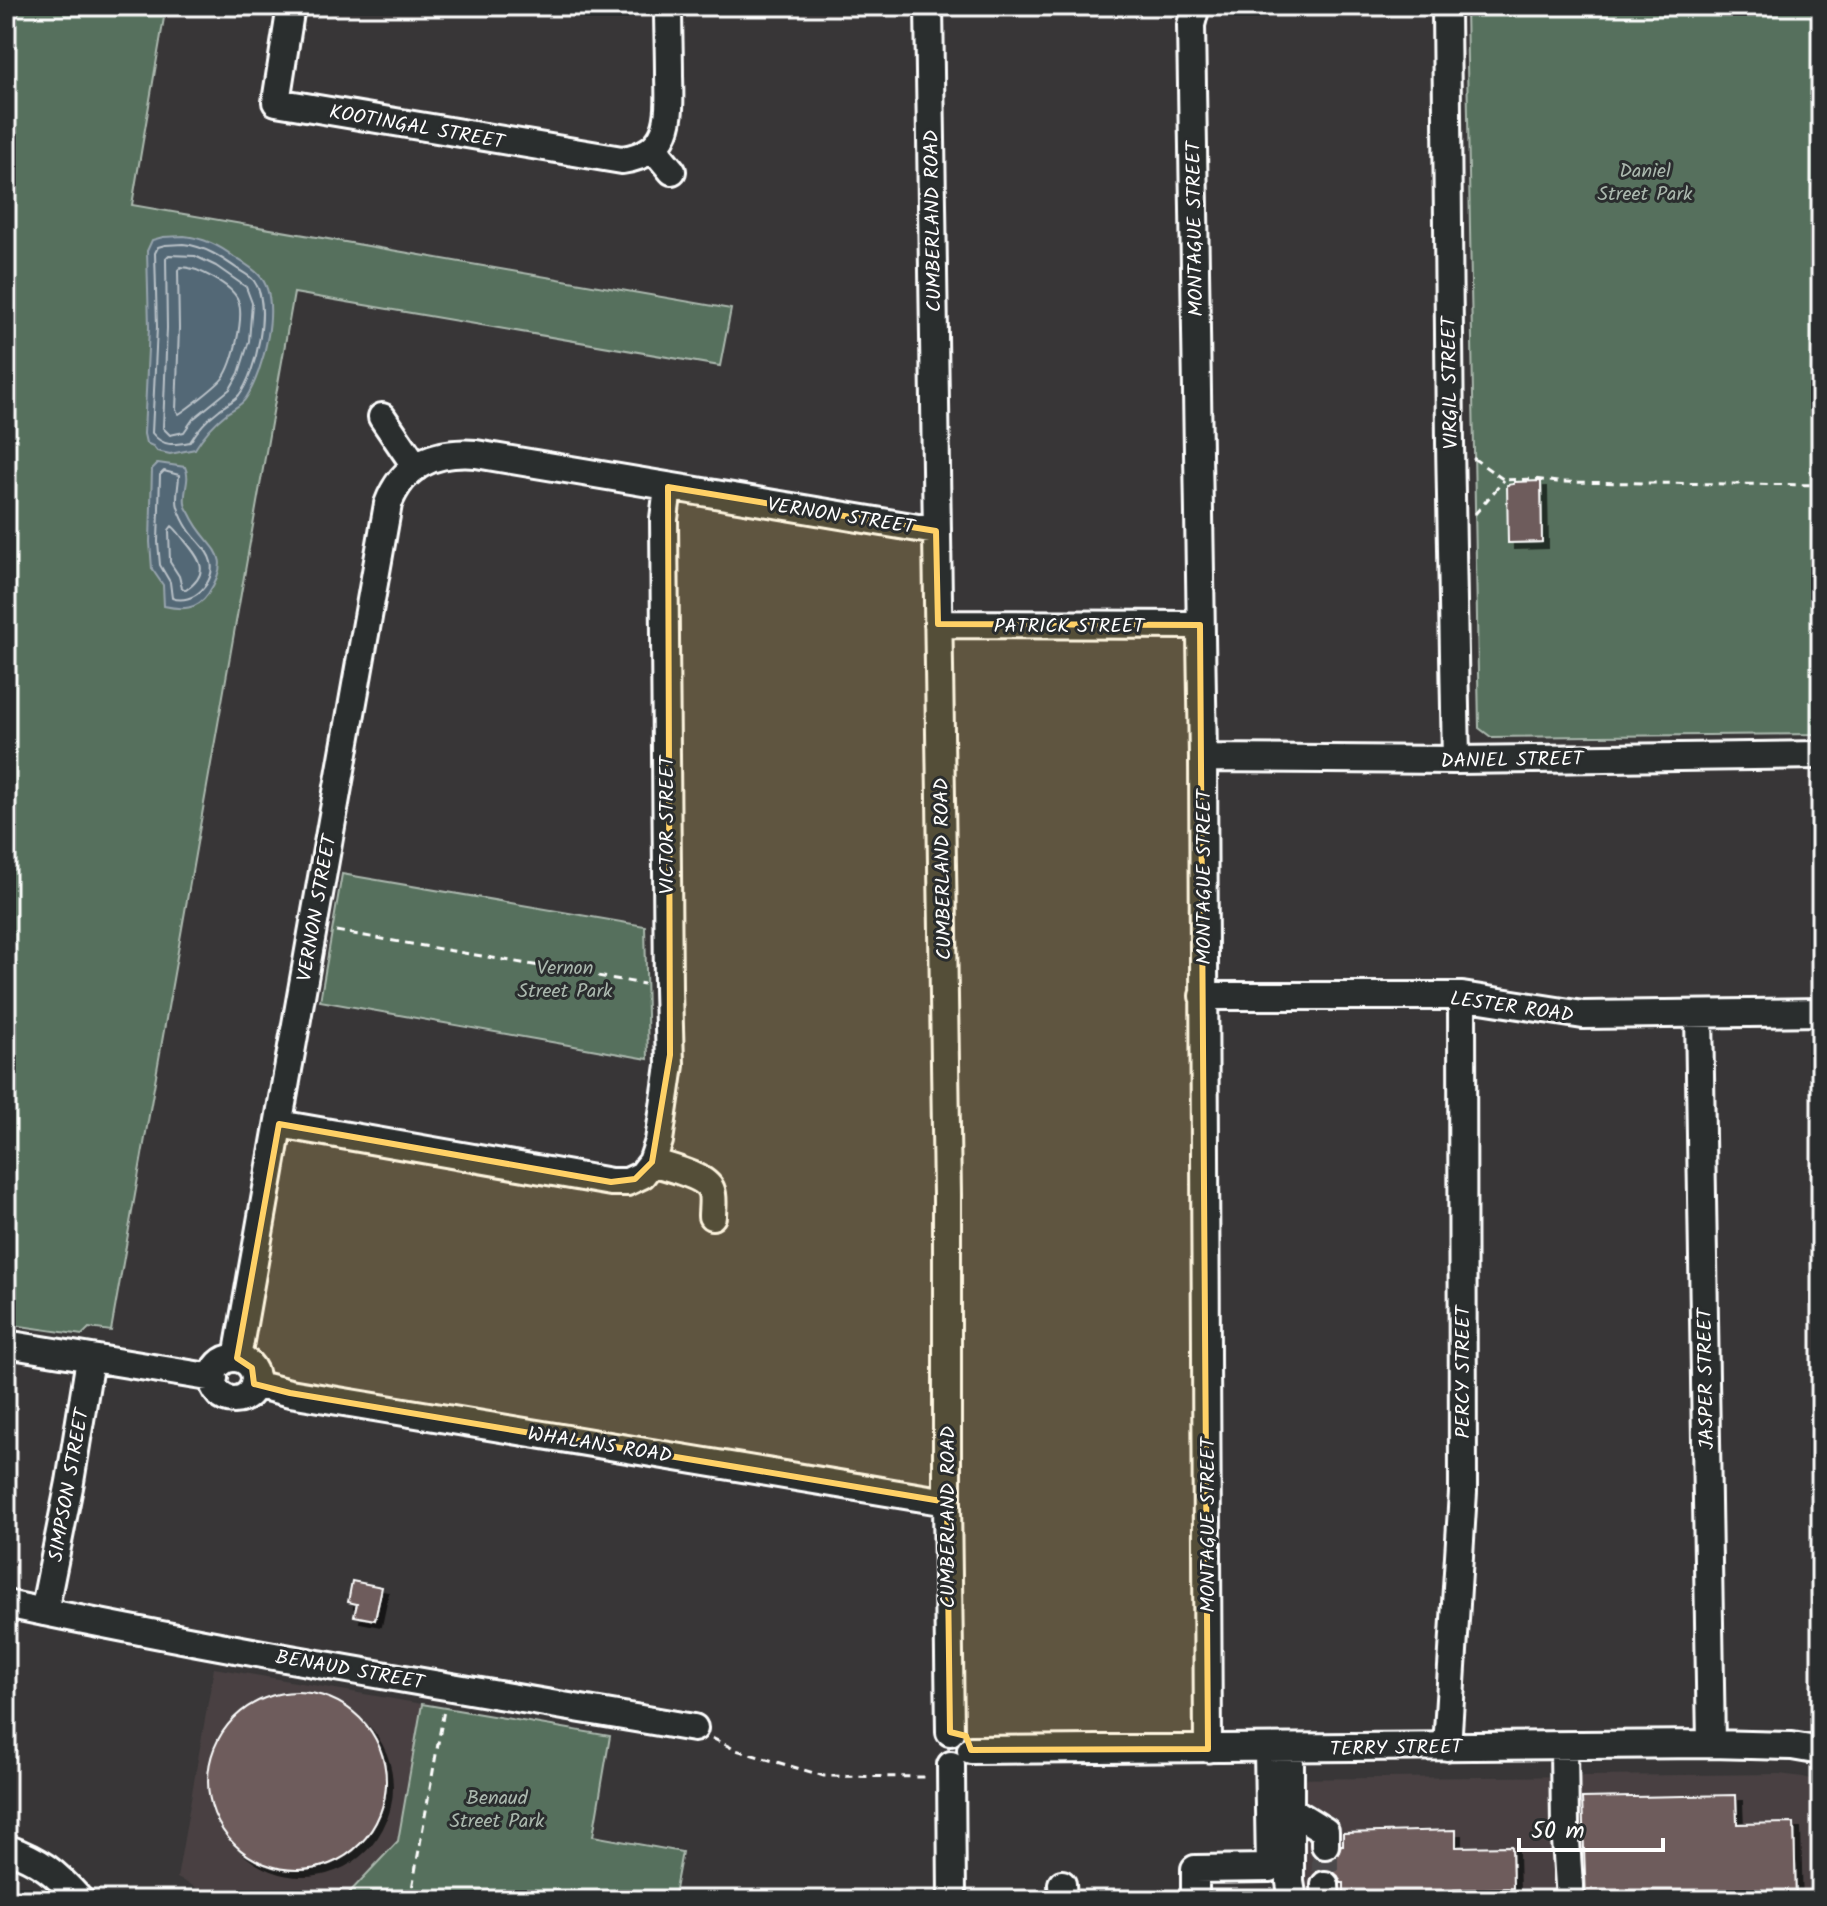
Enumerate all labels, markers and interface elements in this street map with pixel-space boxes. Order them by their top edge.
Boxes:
street label: KOOTINGAL STREET [327,97,509,160]
street label: CUMBERLAND ROAD [916,129,952,312]
street label: MONTAGUE STREET [1178,139,1214,317]
park label: Daniel Street Park [1598,156,1693,211]
street label: VIRGIL STREET [1434,314,1468,450]
street label: VERNON STREET [765,490,919,545]
street label: PATRICK STREET [994,611,1147,643]
street label: DANIEL STREET [1440,744,1586,778]
street label: VICTOR STREET [652,753,684,894]
street label: CUMBERLAND ROAD [926,777,962,960]
street label: MONTAGUE STREET [1189,787,1221,965]
street label: VERNON STREET [289,830,347,984]
park label: Vernon Street Park [518,953,613,1008]
street label: LESTER ROAD [1448,983,1576,1032]
street label: PERCY STREET [1448,1303,1480,1438]
street label: JASPER STREET [1690,1306,1724,1450]
street label: SIMPSON STREET [41,1404,100,1564]
street label: WHALANS ROAD [525,1419,674,1473]
street label: CUMBERLAND ROAD [933,1426,965,1608]
street label: MONTAGUE STREET [1193,1435,1225,1613]
street label: BENAUD STREET [273,1642,429,1700]
street label: TERRY STREET [1330,1732,1465,1766]
park label: Benaud Street Park [450,1783,545,1838]
scale bar [1519,1802,1663,1852]
text: 50 m [1531,1812,1585,1851]

